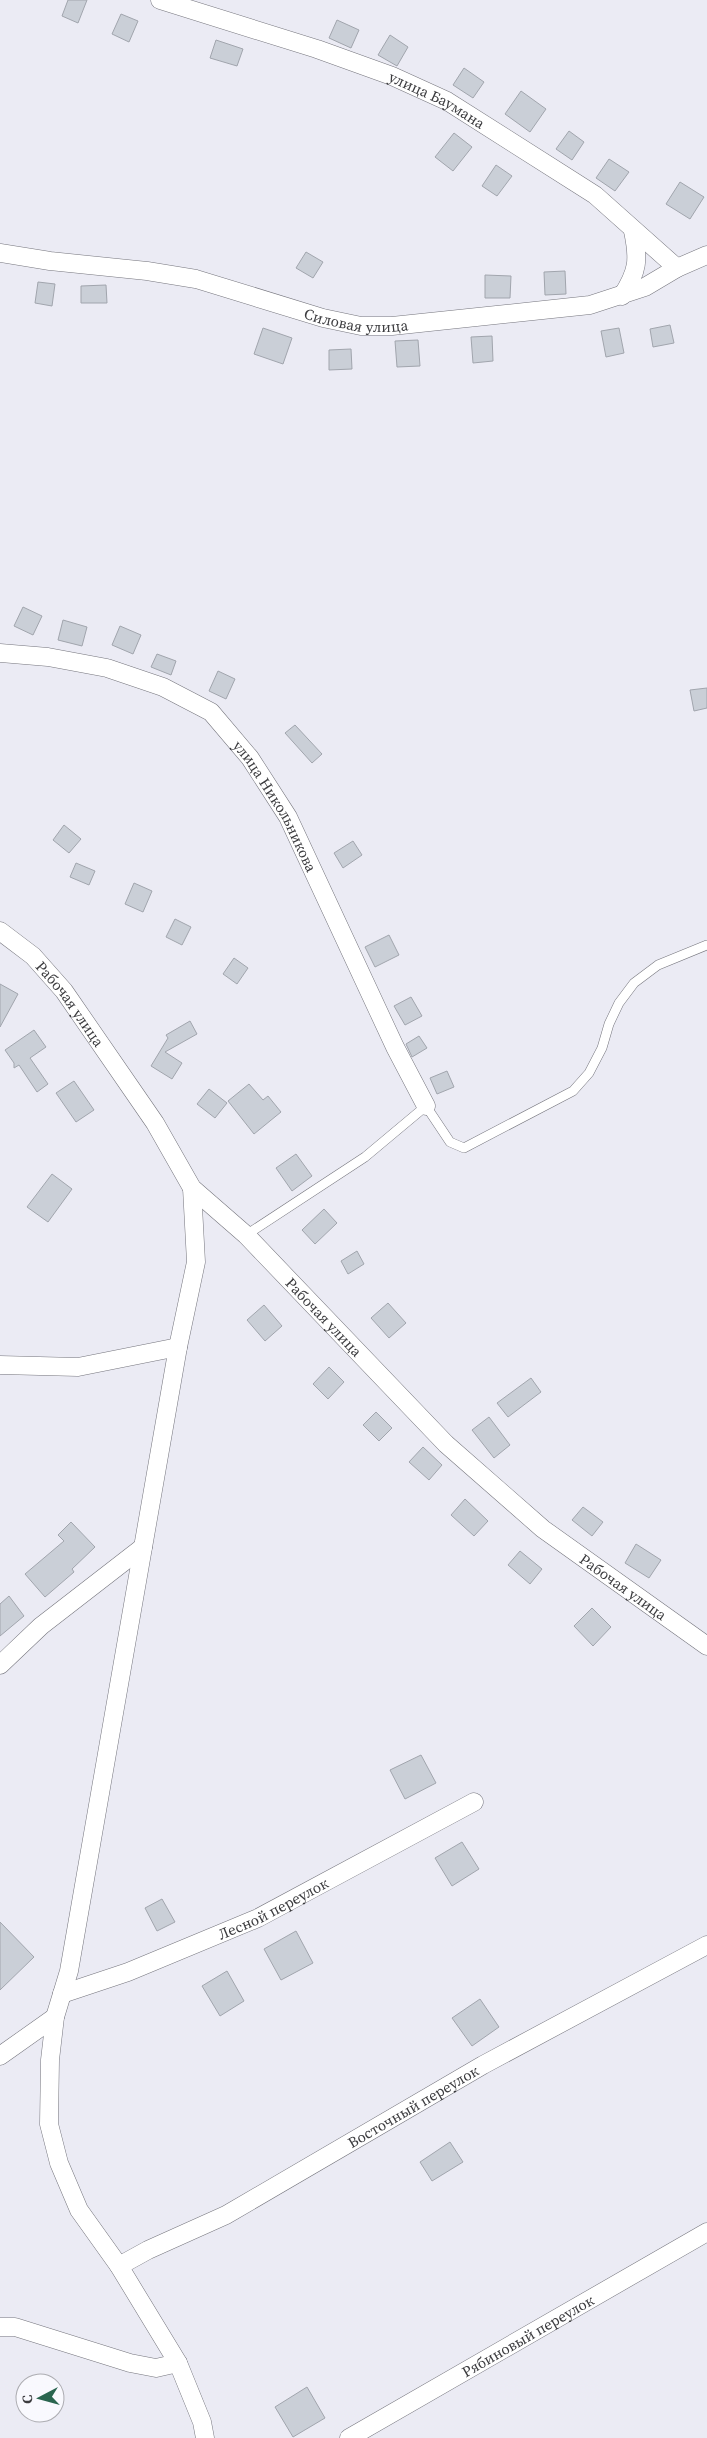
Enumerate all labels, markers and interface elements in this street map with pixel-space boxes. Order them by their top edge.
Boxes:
street label: улица Баумана [386,66,490,133]
street label: Силовая улица [302,302,409,337]
street label: улица Никольникова [228,735,323,875]
street label: Рабочая улица [31,956,110,1051]
street label: Рабочая улица [281,1272,367,1361]
street label: Рабочая улица [576,1548,672,1625]
street label: Лесной переулок [214,1871,332,1944]
street label: Восточный переулок [344,2059,483,2152]
street label: Рябиновый переулок [458,2289,598,2382]
north arrow [15,2373,65,2423]
text: С [17,2394,37,2405]

